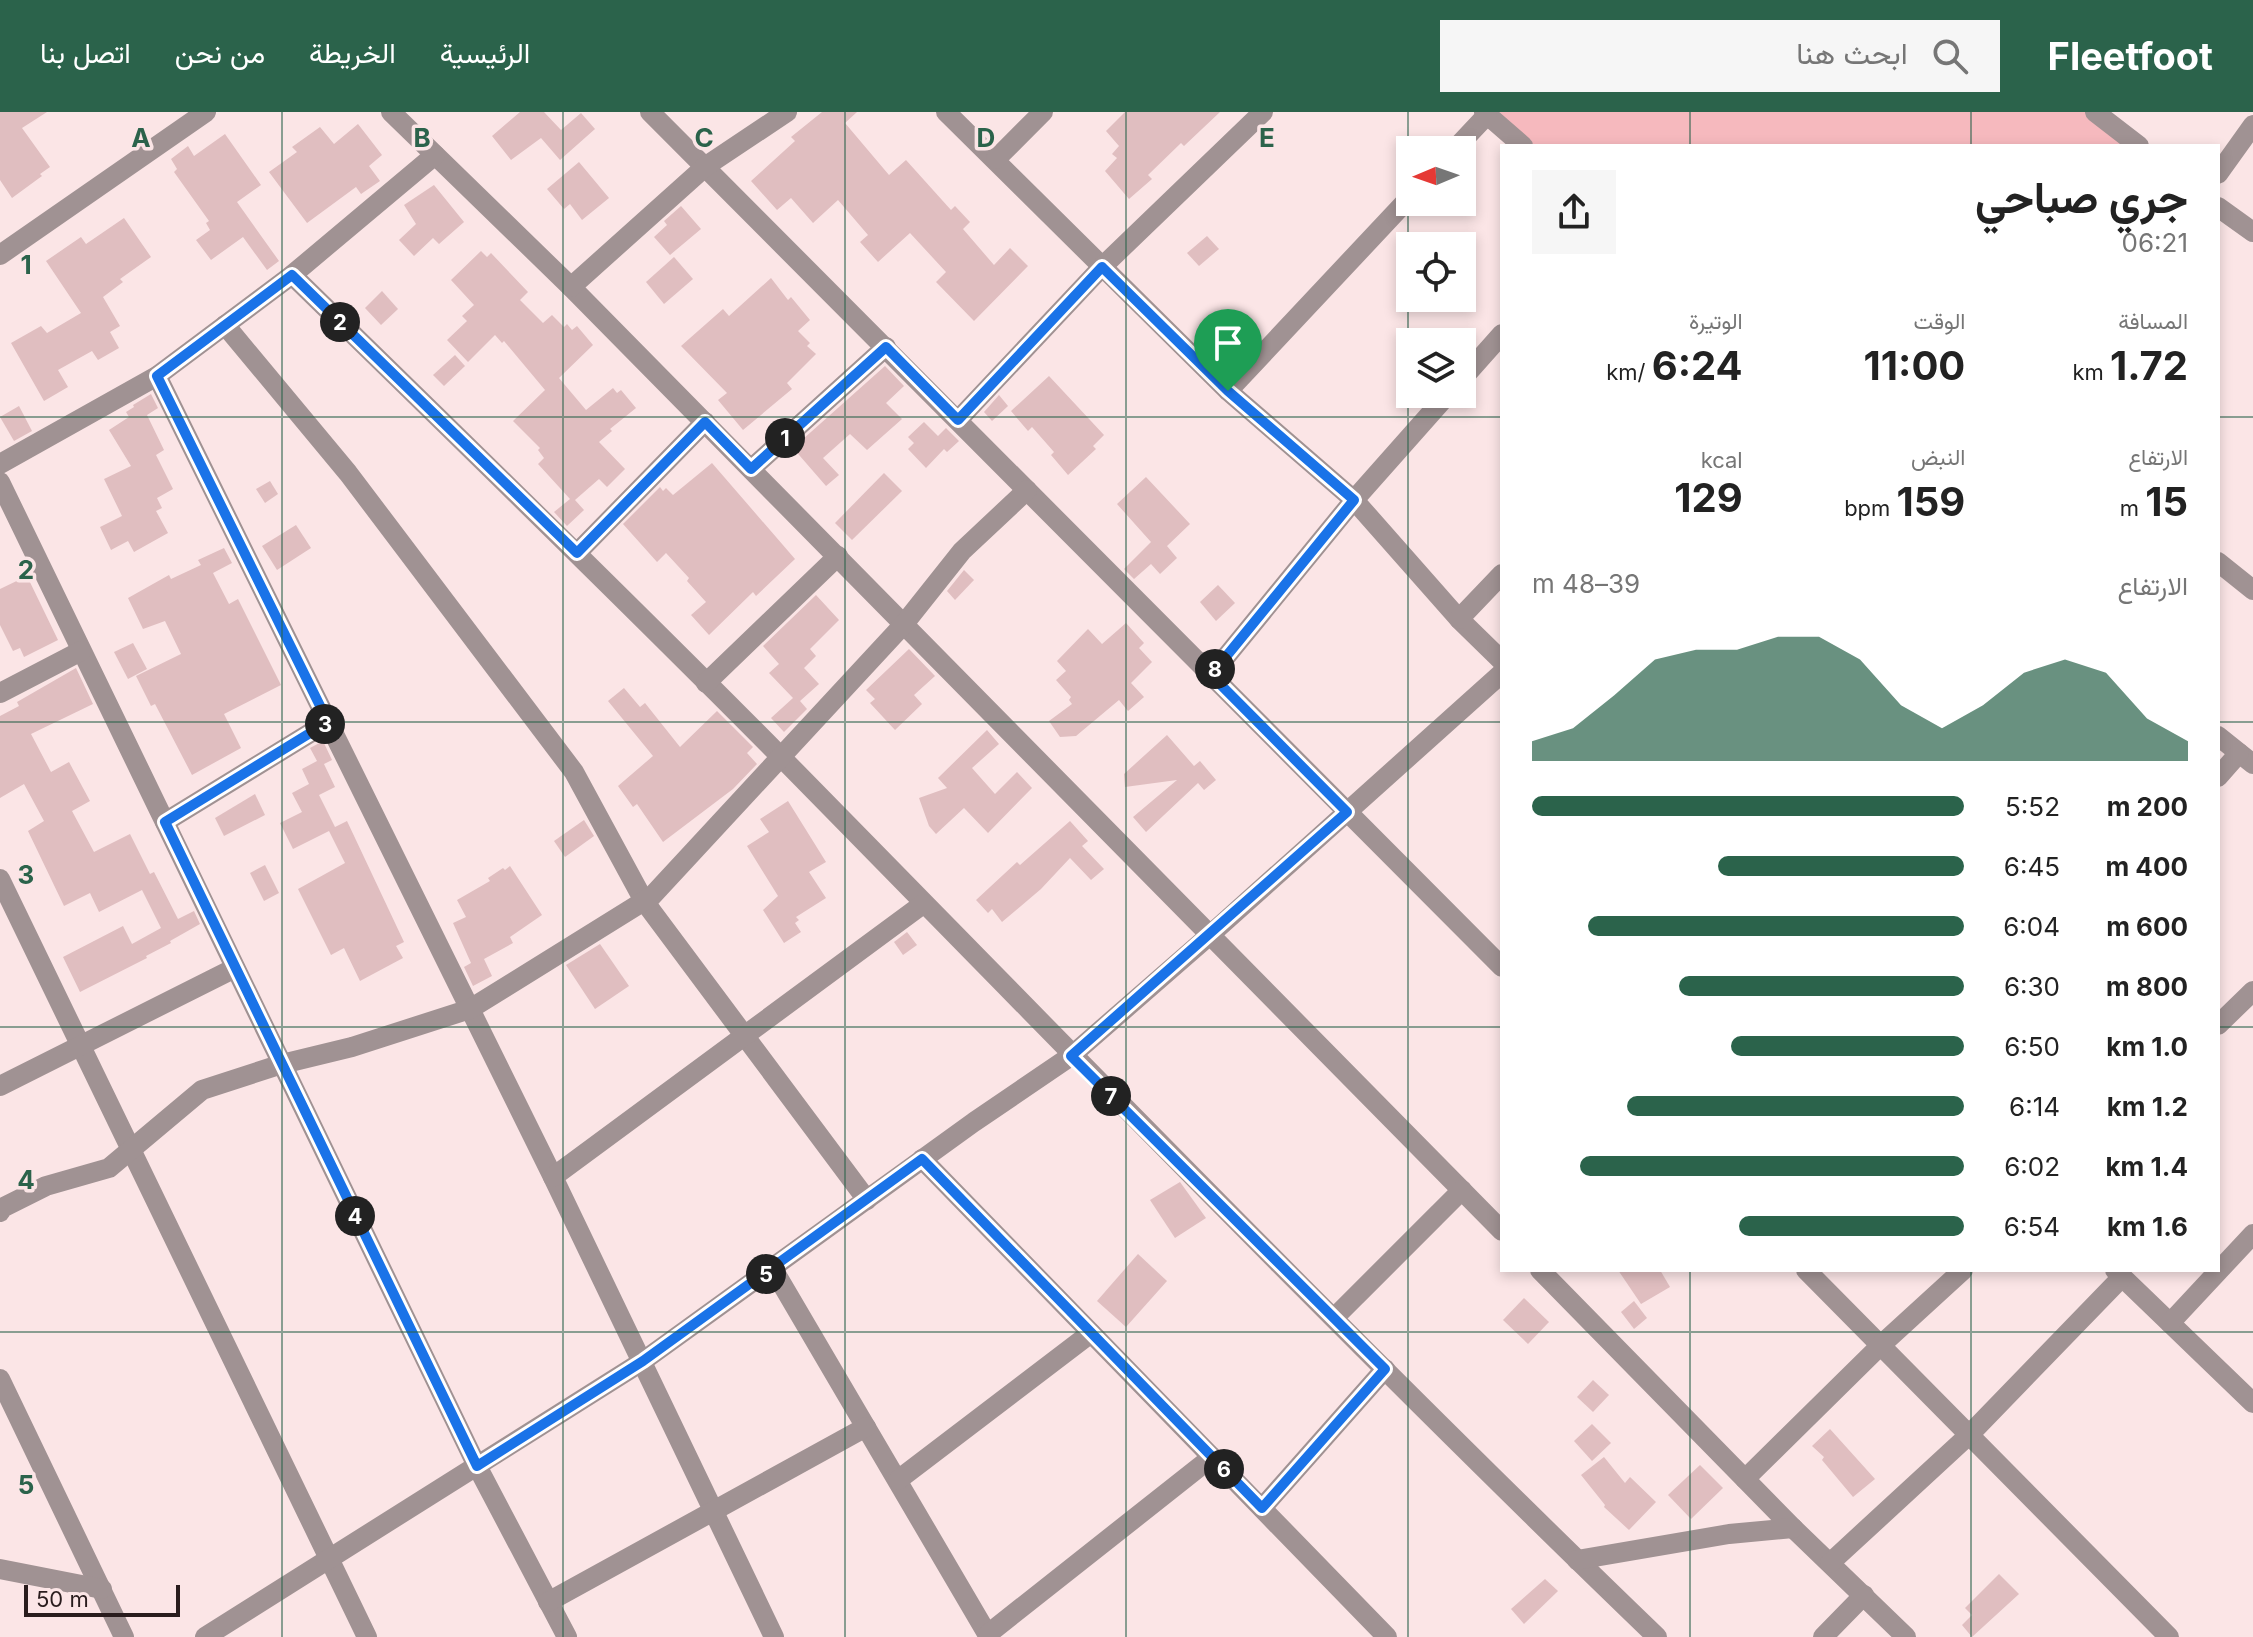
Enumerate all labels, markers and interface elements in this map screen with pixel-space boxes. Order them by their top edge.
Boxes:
search box [1440,20,2000,92]
text: Fleetfoot [2048,33,2213,79]
icon: search [1928,34,1972,78]
text: ابحث هنا [1796,35,1908,71]
text: اتصل بنا [40,36,131,70]
text: من نحن [175,36,265,70]
text: الخريطة [309,36,396,70]
text: الرئيسية [440,36,530,70]
text: A [131,122,151,153]
text: B [413,122,431,153]
text: C [694,122,714,153]
text: D [977,122,995,153]
text: E [1259,122,1275,153]
north arrow [1396,136,1476,216]
map controls [1396,136,1476,408]
button: share [1532,170,1616,254]
text: جري صباحي [1975,170,2188,224]
text: 06:21 [2122,227,2188,258]
button: locate [1396,232,1476,312]
text: 1 [20,249,32,280]
pin: 2 [320,302,360,342]
text: الوتيرة [1689,308,1743,334]
text: الوقت [1914,308,1965,334]
text: المسافة [2118,308,2188,334]
text: 2 [333,309,347,335]
pin [1194,309,1262,391]
icon: arrive [1206,321,1250,365]
button: layers [1396,328,1476,408]
text: 6:24 [1652,341,1743,390]
text: 11:00 [1864,341,1965,390]
text: 1.72 [2110,341,2188,390]
text: /km [1606,359,1652,385]
text: km [2072,359,2110,385]
pin: 1 [765,418,805,458]
text: 1 [780,425,790,451]
text: النبض [1911,444,1965,470]
text: الارتفاع [2128,444,2188,470]
text: kcal [1701,447,1743,473]
text: 129 [1674,473,1743,522]
text: 159 [1897,477,1965,526]
text: 15 [2145,477,2188,526]
text: bpm [1844,495,1897,521]
text: m [2120,495,2145,521]
text: 2 [18,554,34,585]
text: 39–48 m [1532,568,1640,599]
text: الارتفاع [2117,570,2188,601]
pin: 8 [1195,649,1235,689]
text: 8 [1208,656,1222,682]
pin: 3 [305,704,345,744]
text: 3 [318,711,332,737]
text: 5:52 [2005,791,2060,822]
text: 200 m [2107,791,2188,822]
text: 6:45 [2004,851,2060,882]
text: 400 m [2105,851,2188,882]
text: 3 [18,859,34,890]
text: 6:04 [2003,911,2060,942]
text: 600 m [2106,911,2188,942]
text: 6:30 [2004,971,2060,1002]
text: 800 m [2106,971,2188,1002]
text: 6:50 [2004,1031,2060,1062]
text: 1.0 km [2106,1031,2188,1062]
pin: 7 [1091,1076,1131,1116]
text: 7 [1105,1083,1117,1109]
text: 6:14 [2009,1091,2060,1122]
text: 1.2 km [2107,1091,2188,1122]
text: 6:02 [2004,1151,2060,1182]
text: 1.4 km [2106,1151,2188,1182]
text: 4 [17,1164,35,1195]
pin: 4 [335,1196,375,1236]
text: 4 [348,1203,362,1229]
text: 6:54 [2004,1211,2060,1242]
text: 1.6 km [2107,1211,2188,1242]
pin: 5 [746,1254,786,1294]
text: 5 [759,1261,773,1287]
pin: 6 [1204,1449,1244,1489]
text: 6 [1217,1456,1231,1482]
text: 5 [18,1469,34,1500]
scale bar [24,1581,180,1617]
text: 50 m [36,1586,89,1612]

